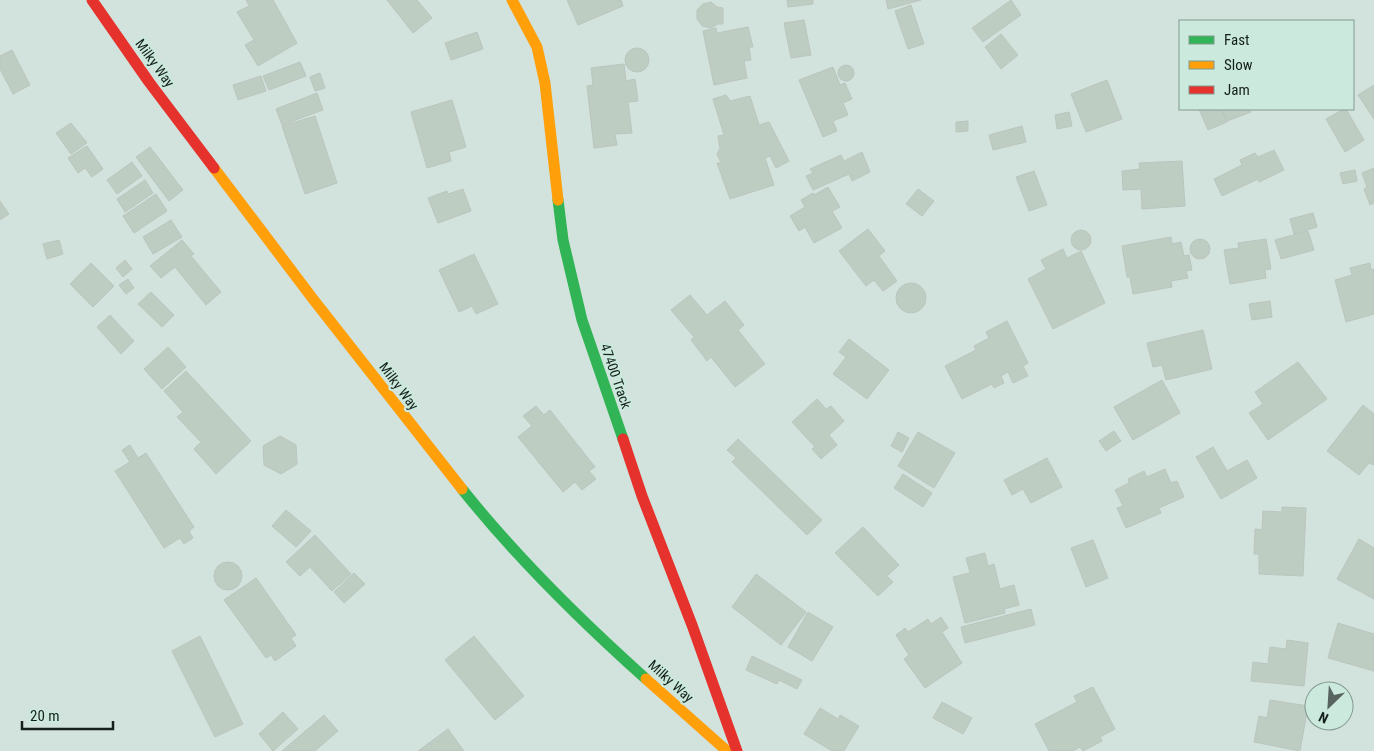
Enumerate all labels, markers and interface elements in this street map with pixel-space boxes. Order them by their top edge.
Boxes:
legend [1179,20,1354,110]
text: Fast [1224,31,1249,49]
street label: Milky Way [132,36,178,90]
text: Slow [1224,56,1253,74]
text: Jam [1224,81,1250,99]
street label: 47400 Track [597,341,635,411]
street label: Milky Way [376,359,422,413]
street label: Milky Way [645,657,697,706]
north arrow [1304,681,1354,731]
scale bar [22,698,114,730]
text: 20 m [30,707,60,725]
text: N [1316,709,1331,727]

